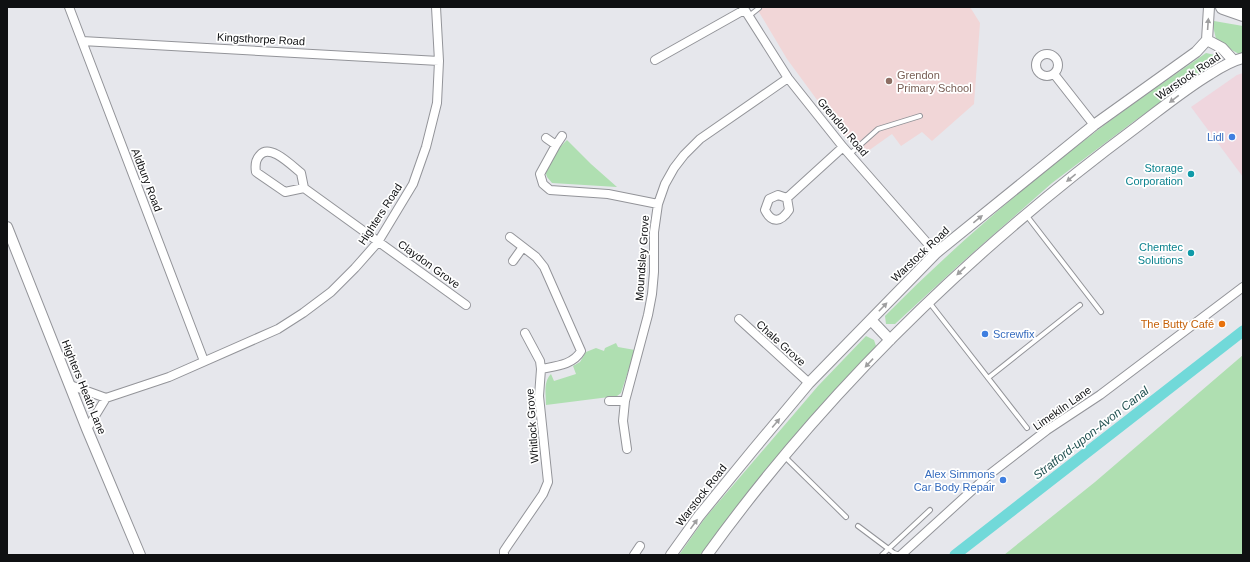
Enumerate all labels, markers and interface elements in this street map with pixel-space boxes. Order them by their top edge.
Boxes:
one-way arrow [1204,18,1211,30]
street label: Kingsthorpe Road [217,31,305,47]
street label: Warstock Road [1154,50,1222,102]
place label: Grendon Primary School [897,69,972,94]
marker: Grendon Primary School [884,76,894,86]
street label: Grendon Road [815,95,871,159]
one-way arrow [1169,95,1179,103]
place label: Lidl [1207,131,1224,143]
marker: Lidl [1227,132,1237,142]
street label: Aldbury Road [129,147,165,213]
place label: Storage Corporation [1126,162,1183,187]
marker: Storage Corporation [1186,169,1196,179]
one-way arrow [1065,173,1076,182]
street label: Highters Road [356,181,404,247]
one-way arrow [973,214,984,223]
street label: Moundsley Grove [633,215,651,301]
street label: Warstock Road [889,224,951,284]
street label: Claydon Grove [396,238,462,290]
place label: Chemtec Solutions [1138,241,1183,266]
marker: Chemtec Solutions [1186,248,1196,258]
one-way arrow [956,266,966,276]
one-way arrow [878,302,888,312]
street label: Chale Grove [754,318,808,368]
place label: The Butty Café [1141,318,1214,330]
marker: The Butty Café [1217,319,1227,329]
place label: Screwfix [993,328,1035,340]
marker: Screwfix [980,329,990,339]
street label: Highters Heath Lane [60,338,108,436]
one-way arrow [865,358,874,367]
water label: Stratford-upon-Avon Canal [1031,383,1152,482]
street label: Limekiln Lane [1031,384,1093,432]
street label: Whitlock Grove [523,388,541,464]
one-way arrow [771,417,780,428]
street label: Warstock Road [673,462,729,528]
place label: Alex Simmons Car Body Repair [914,468,996,493]
marker: Alex Simmons Car Body Repair [998,475,1008,485]
one-way arrow [689,518,698,529]

